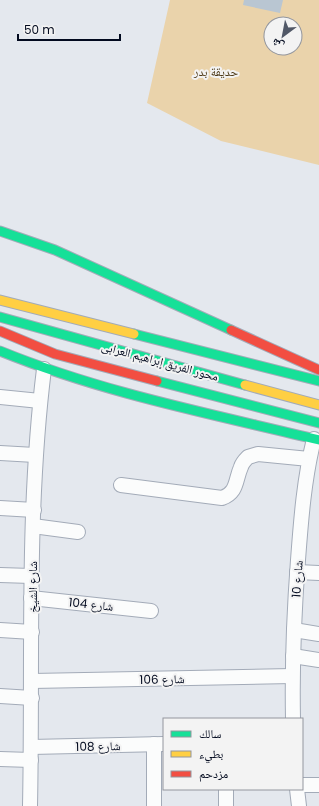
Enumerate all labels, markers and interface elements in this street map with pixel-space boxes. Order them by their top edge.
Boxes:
scale bar [18,16,120,42]
north arrow [263,16,303,56]
text: 50 m [24,21,55,38]
text: ش [268,34,287,54]
park label: حديقة بدر [193,63,239,80]
street label: محور الفريق إبراهيم العرابى [100,337,220,385]
street label: شارع 10 [287,560,307,598]
street label: شارع الشيخ [24,561,41,613]
street label: شارع 104 [68,593,114,615]
street label: شارع 106 [139,670,185,688]
legend [163,718,303,790]
text: سالك [199,725,221,742]
street label: شارع 108 [75,737,121,755]
text: بطيء [199,745,223,764]
text: مزدحم [199,765,228,782]

